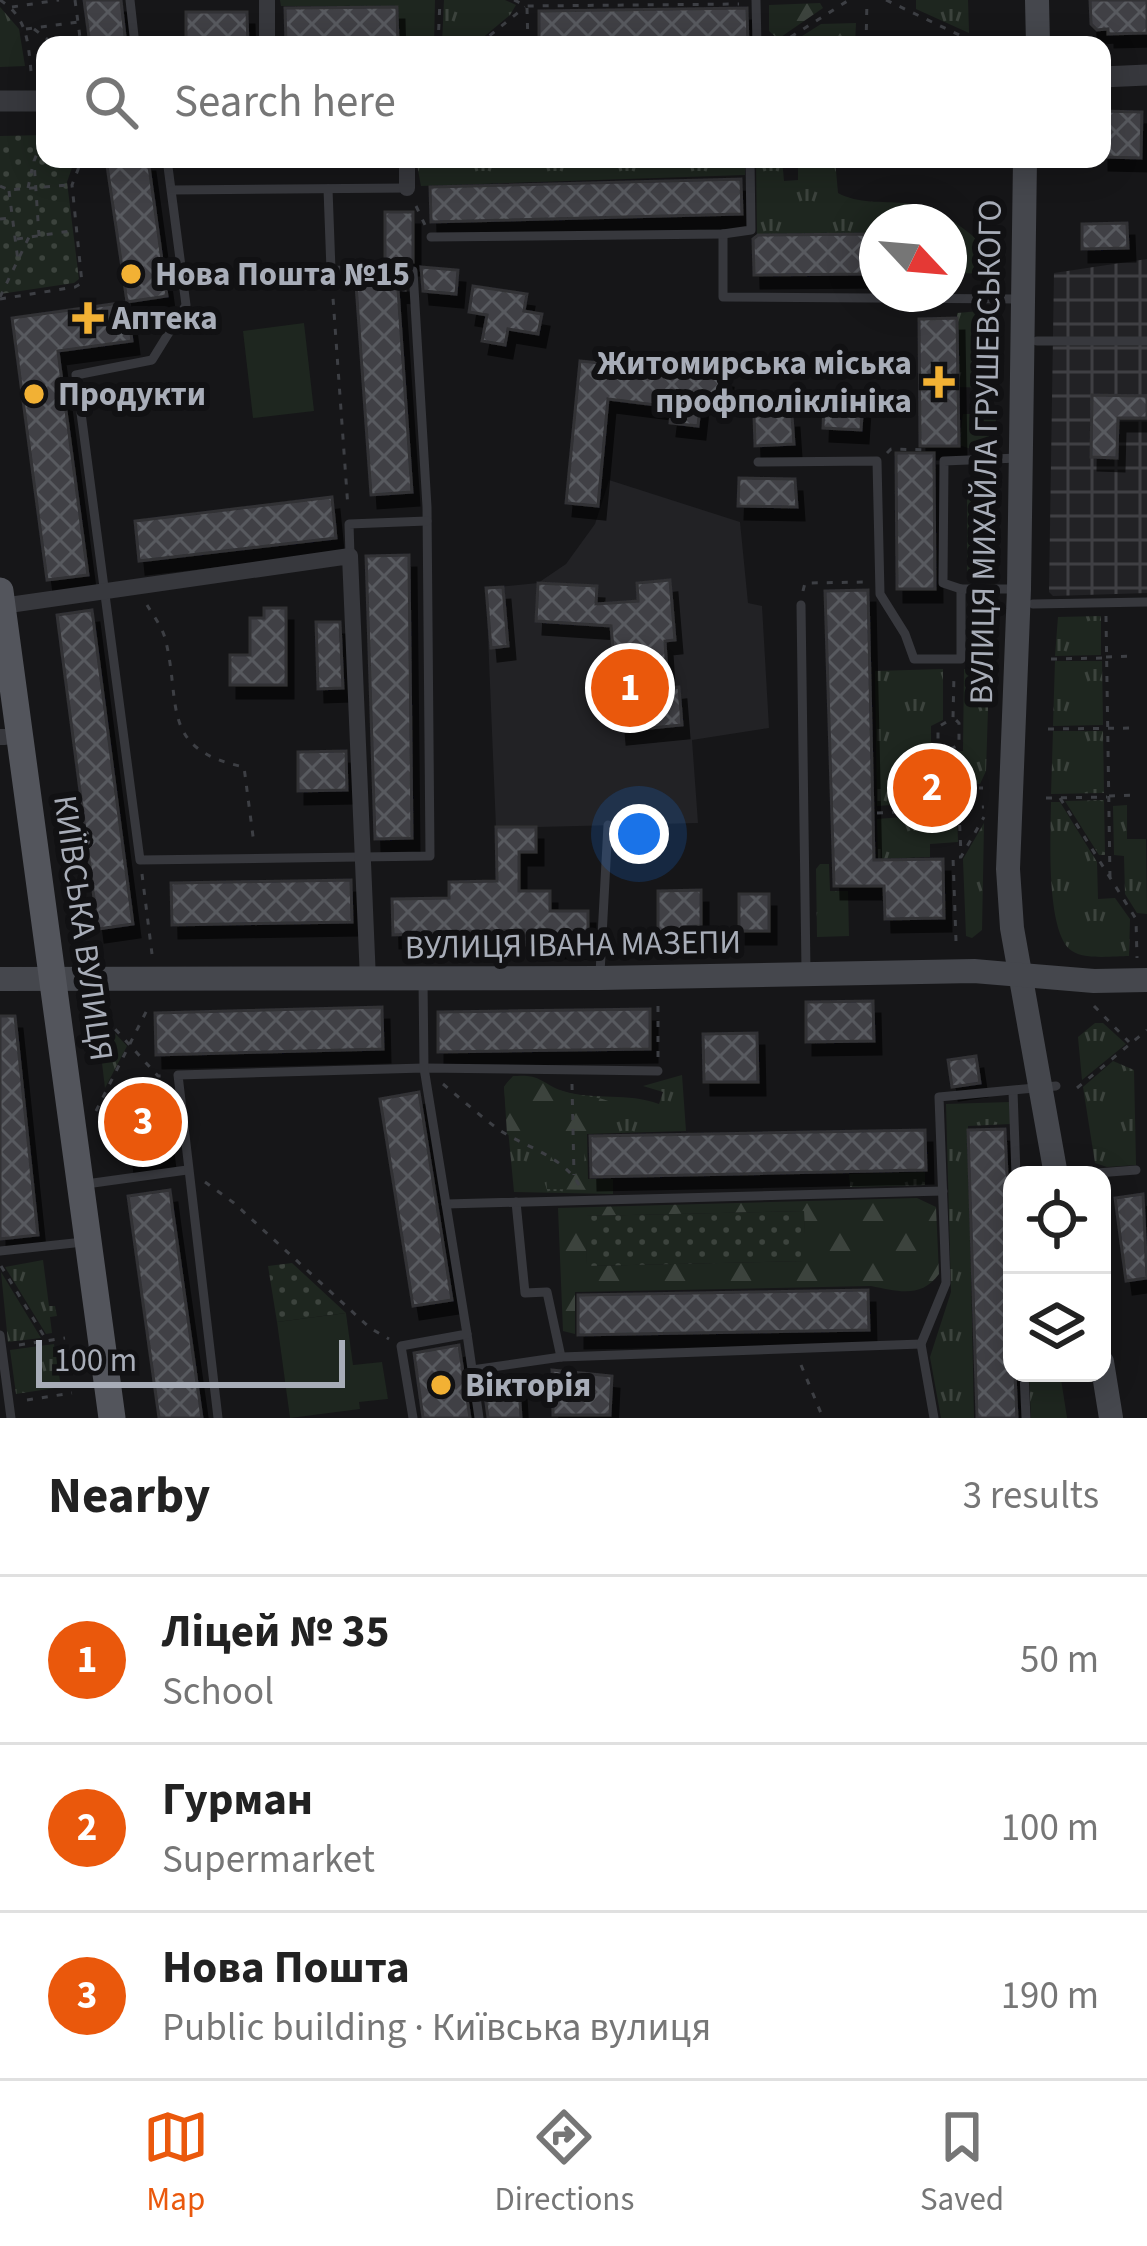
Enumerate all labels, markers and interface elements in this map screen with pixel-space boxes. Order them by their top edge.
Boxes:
search box [36,36,1111,168]
icon: search [78,69,144,135]
text: Search here [174,70,396,134]
street label: ВУЛИЦЯ МИХАЙЛА ГРУШЕВСЬКОГО [958,199,1014,705]
north arrow [859,204,967,312]
place label: Нова Пошта №15 [155,251,410,298]
marker: Нова Пошта №15 [118,261,144,287]
place label: Аптека [111,295,218,342]
marker: Аптека [75,305,101,331]
place label: Житомирська міська профполіклініка [597,340,912,425]
marker: Житомирська міська профполіклініка [923,366,955,398]
place label: Продукти [58,371,206,418]
marker: Продукти [21,381,47,407]
pin: 1 [591,643,669,733]
pin: 2 [893,743,971,833]
street label: КИЇВСЬКА ВУЛИЦЯ [41,792,125,1064]
your location [609,804,669,864]
street label: ВУЛИЦЯ ІВАНА МАЗЕПИ [404,919,742,971]
pin: 3 [104,1077,182,1167]
map controls [1003,1166,1111,1382]
button: locate [1003,1166,1111,1274]
button: layers [1003,1274,1111,1382]
scale bar [36,1334,345,1387]
text: 100 m [54,1337,137,1384]
place label: Вікторія [465,1362,591,1409]
marker: Вікторія [428,1372,454,1398]
text: Nearby [48,1460,210,1532]
text: 3 results [963,1468,1099,1524]
text: Ліцей № 35 [162,1600,389,1664]
text: 1 [77,1632,97,1688]
text: 50 m [1020,1632,1099,1688]
text: School [162,1664,274,1720]
text: Гурман [162,1768,313,1832]
text: 2 [77,1800,97,1856]
text: 100 m [1001,1800,1099,1856]
text: Supermarket [162,1832,375,1888]
text: Нова Пошта [162,1936,410,2000]
text: 3 [77,1968,97,2024]
text: 190 m [1001,1968,1099,2024]
text: Public building · Київська вулиця [162,2000,711,2056]
tab: Map [143,2104,209,2223]
tab: Directions [495,2104,634,2223]
tab: Saved [920,2104,1004,2223]

